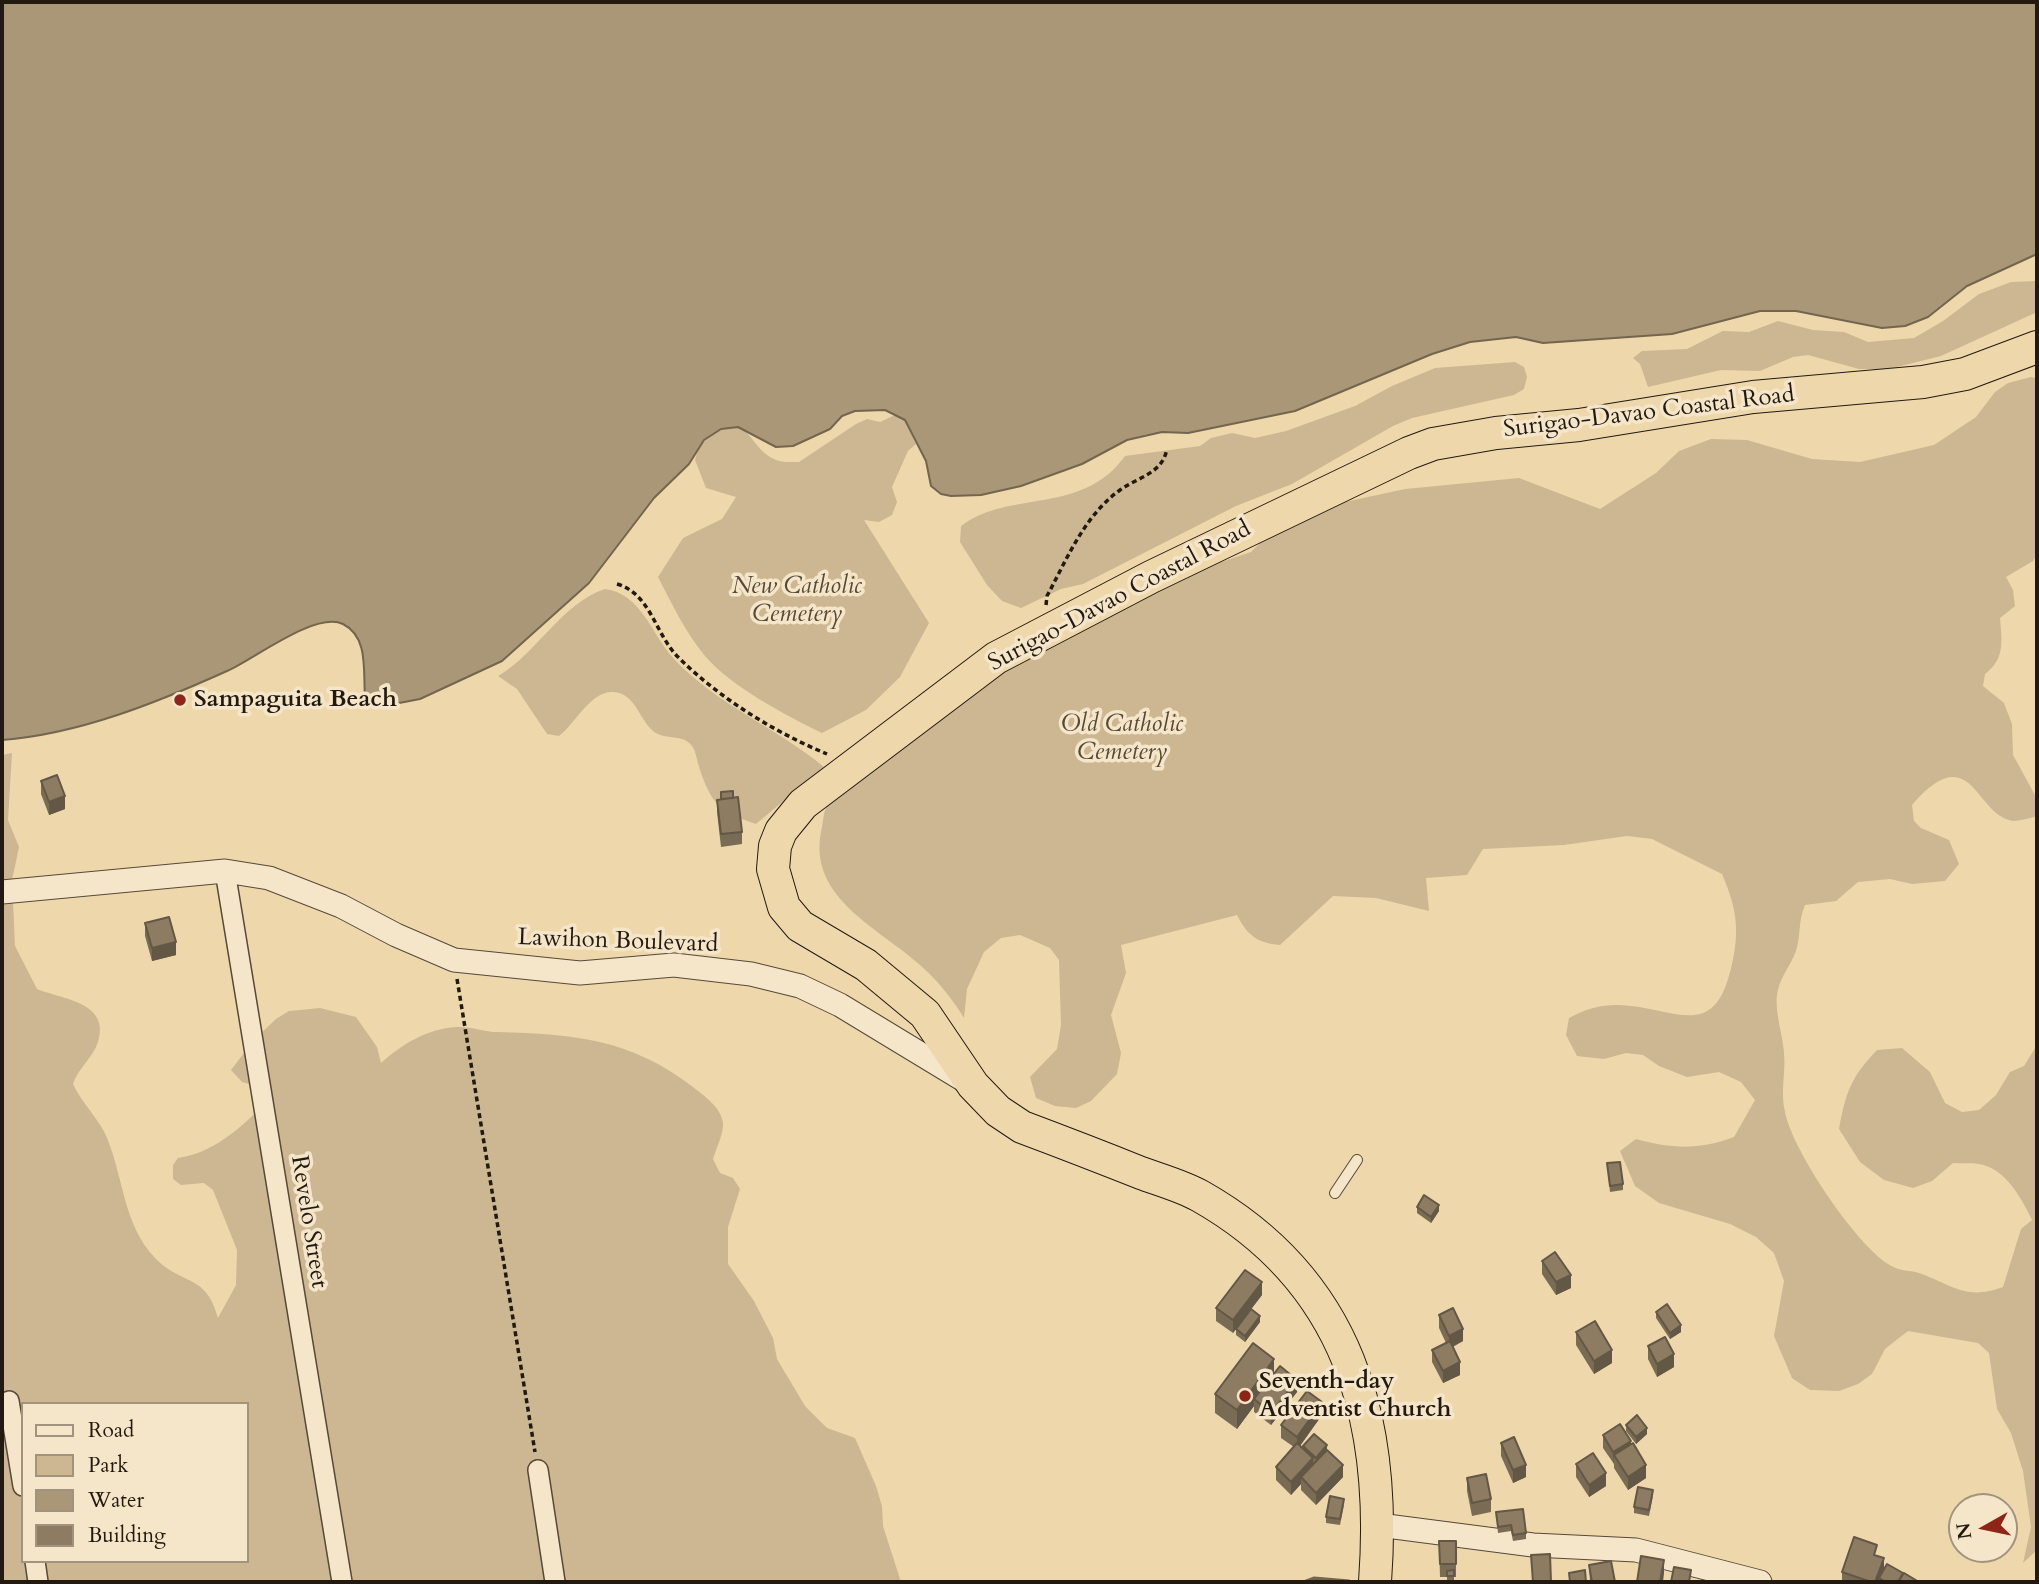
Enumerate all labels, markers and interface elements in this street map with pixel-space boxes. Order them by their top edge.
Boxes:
street label: Surigao-Davao Coastal Road [1502,381,1796,445]
street label: Surigao-Davao Coastal Road [984,516,1256,678]
park label: New Catholic Cemetery [732,573,862,629]
place label: Sampaguita Beach [194,686,397,714]
marker: Sampaguita Beach [172,692,188,708]
park label: Old Catholic Cemetery [1061,711,1183,767]
street label: Lawihon Boulevard [517,924,719,960]
street label: Revelo Street [283,1154,333,1290]
place label: Seventh-day Adventist Church [1259,1368,1451,1424]
marker: Seventh-day Adventist Church [1237,1388,1253,1404]
legend [21,1402,248,1563]
text: Road [88,1416,134,1445]
text: Park [88,1451,128,1480]
text: Water [88,1486,144,1515]
north arrow [1948,1493,2018,1563]
text: Building [88,1521,166,1550]
text: N [1950,1521,1978,1541]

